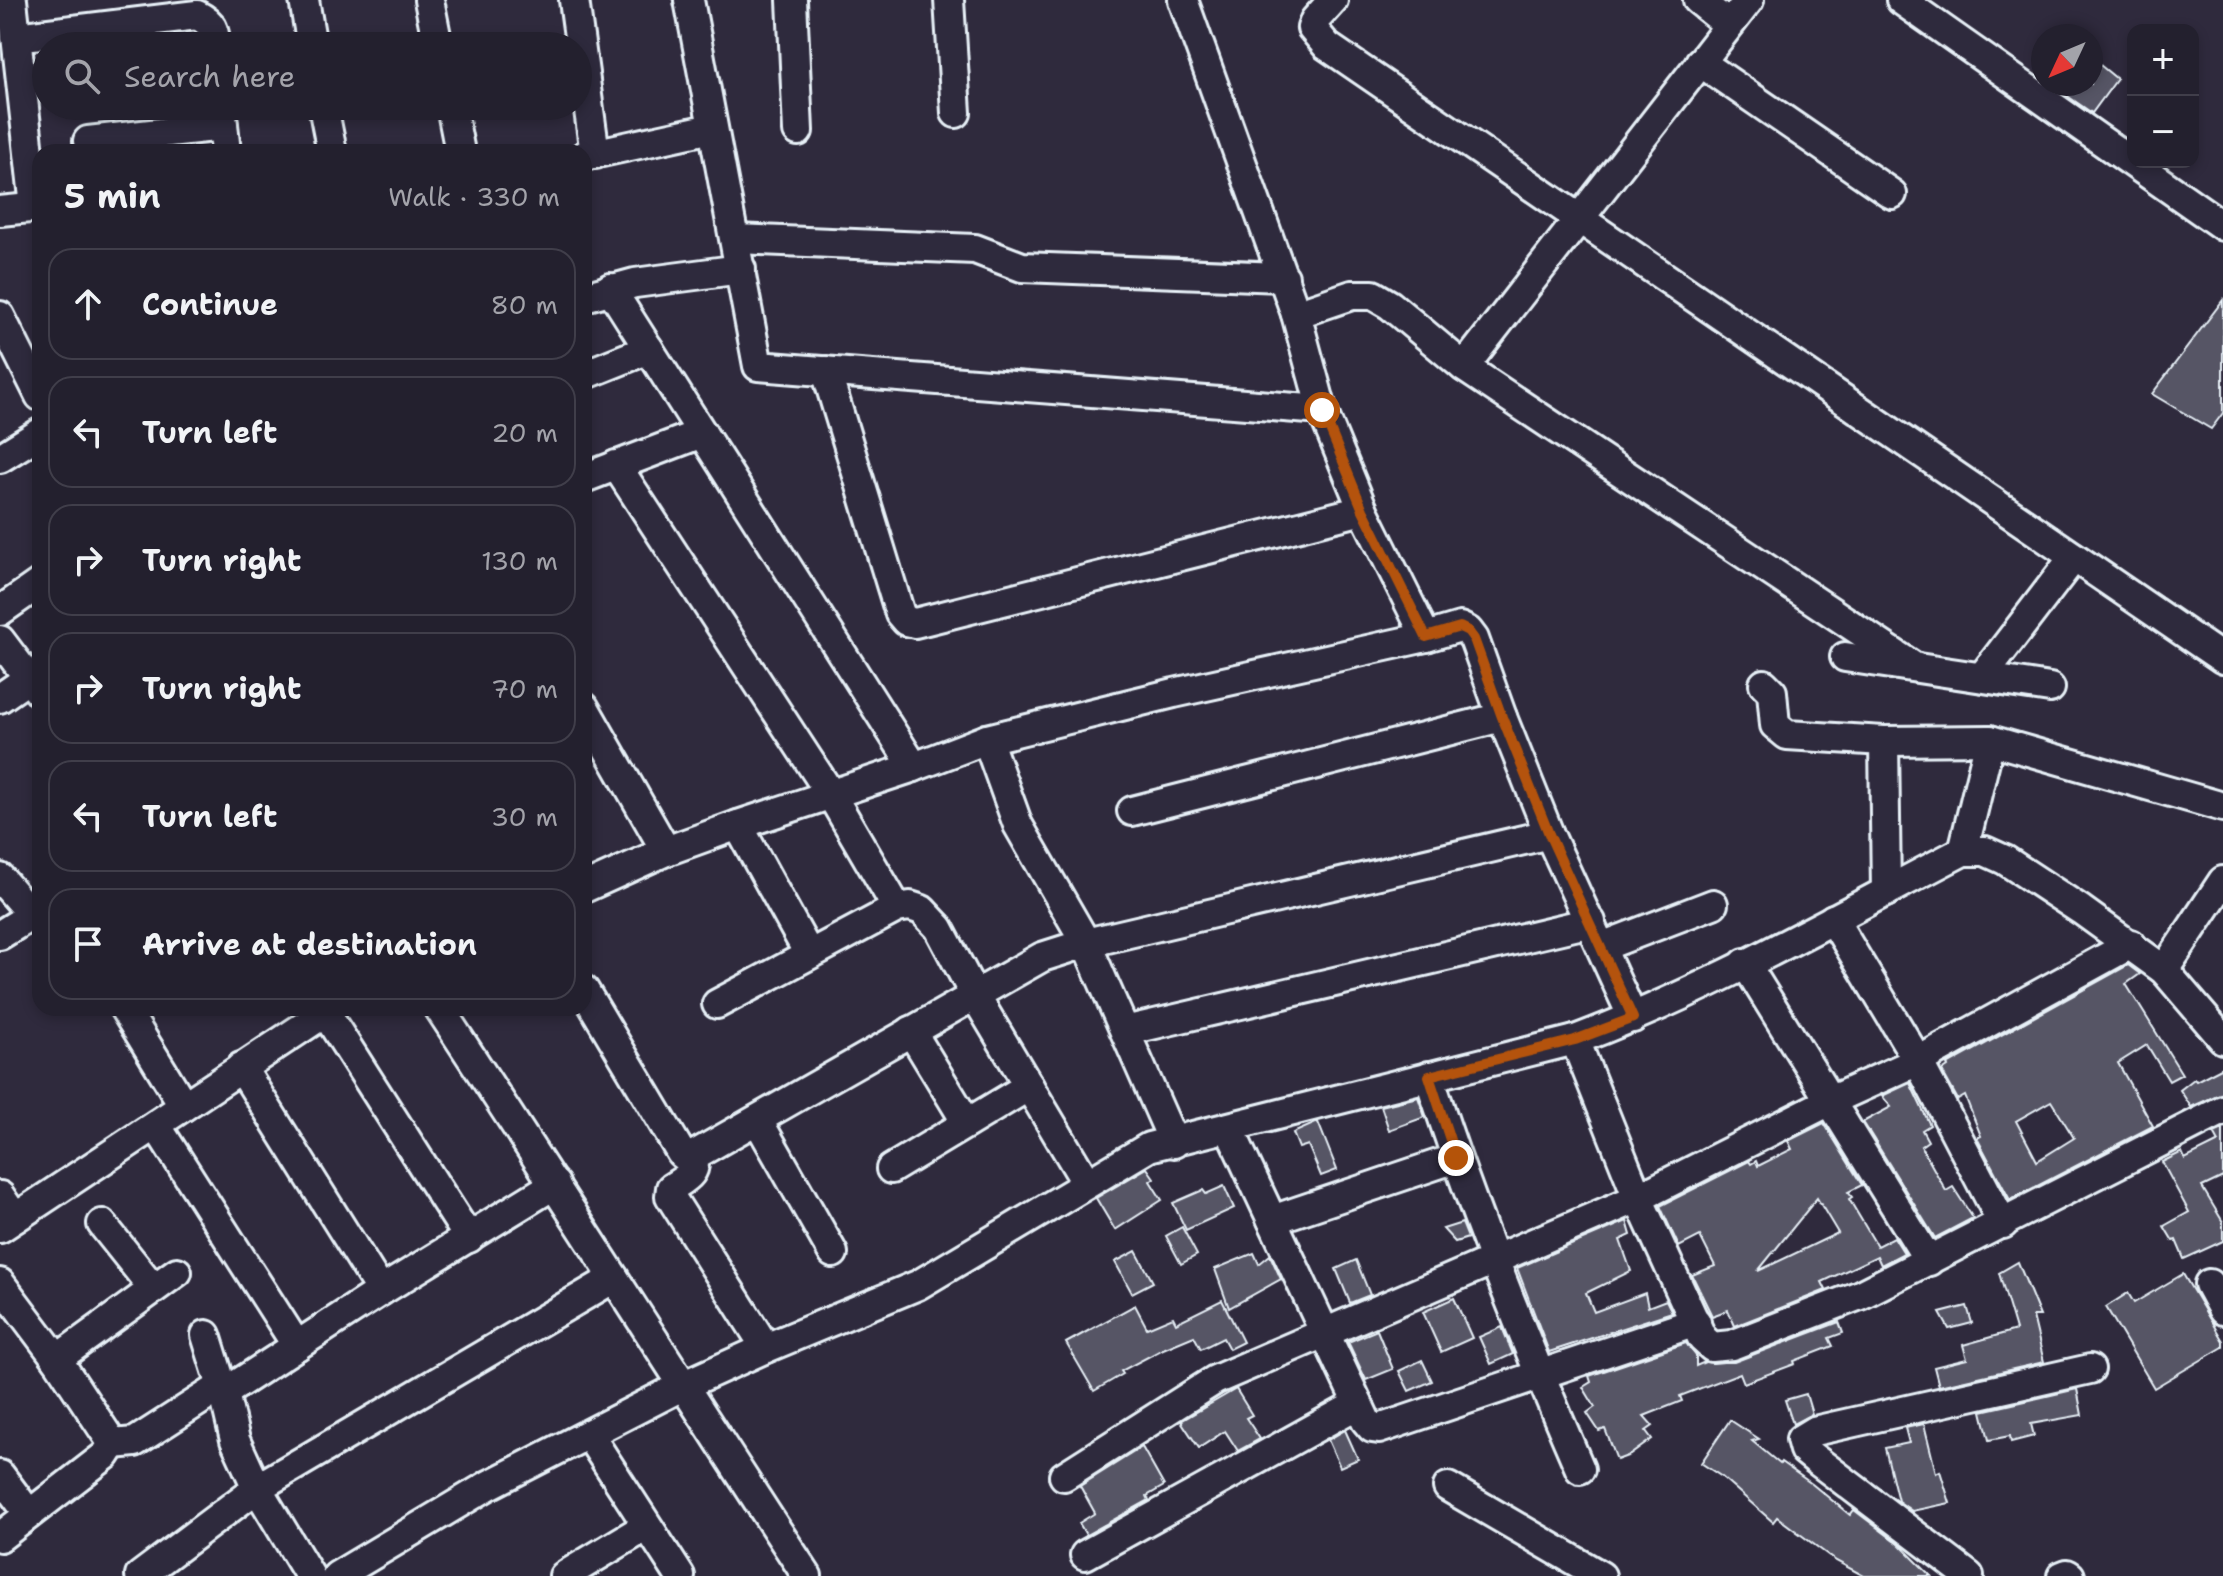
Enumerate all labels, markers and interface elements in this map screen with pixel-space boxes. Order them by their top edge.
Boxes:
north arrow [2031,24,2103,96]
map controls [2127,24,2199,168]
button: + [2127,24,2199,96]
search box [32,32,592,120]
icon: search [60,54,104,98]
text: Search here [124,56,295,97]
button: − [2127,96,2199,168]
text: 5 min [64,173,161,219]
text: Walk · 330 m [388,179,560,214]
icon: ahead [66,282,110,326]
text: Continue [142,284,278,325]
text: 80 m [491,287,558,322]
route start [1304,392,1340,428]
icon: left [66,410,110,454]
text: Turn left [142,412,277,453]
text: 20 m [491,415,558,450]
icon: right [66,538,110,582]
text: Turn right [142,540,301,581]
text: 130 m [481,543,558,578]
icon: right [66,666,110,710]
text: Turn right [142,668,301,709]
text: 70 m [491,671,558,706]
icon: left [66,794,110,838]
text: Turn left [142,796,277,837]
text: 30 m [491,799,558,834]
icon: arrive [66,922,110,966]
text: Arrive at destination [142,924,477,965]
route end [1438,1140,1474,1176]

